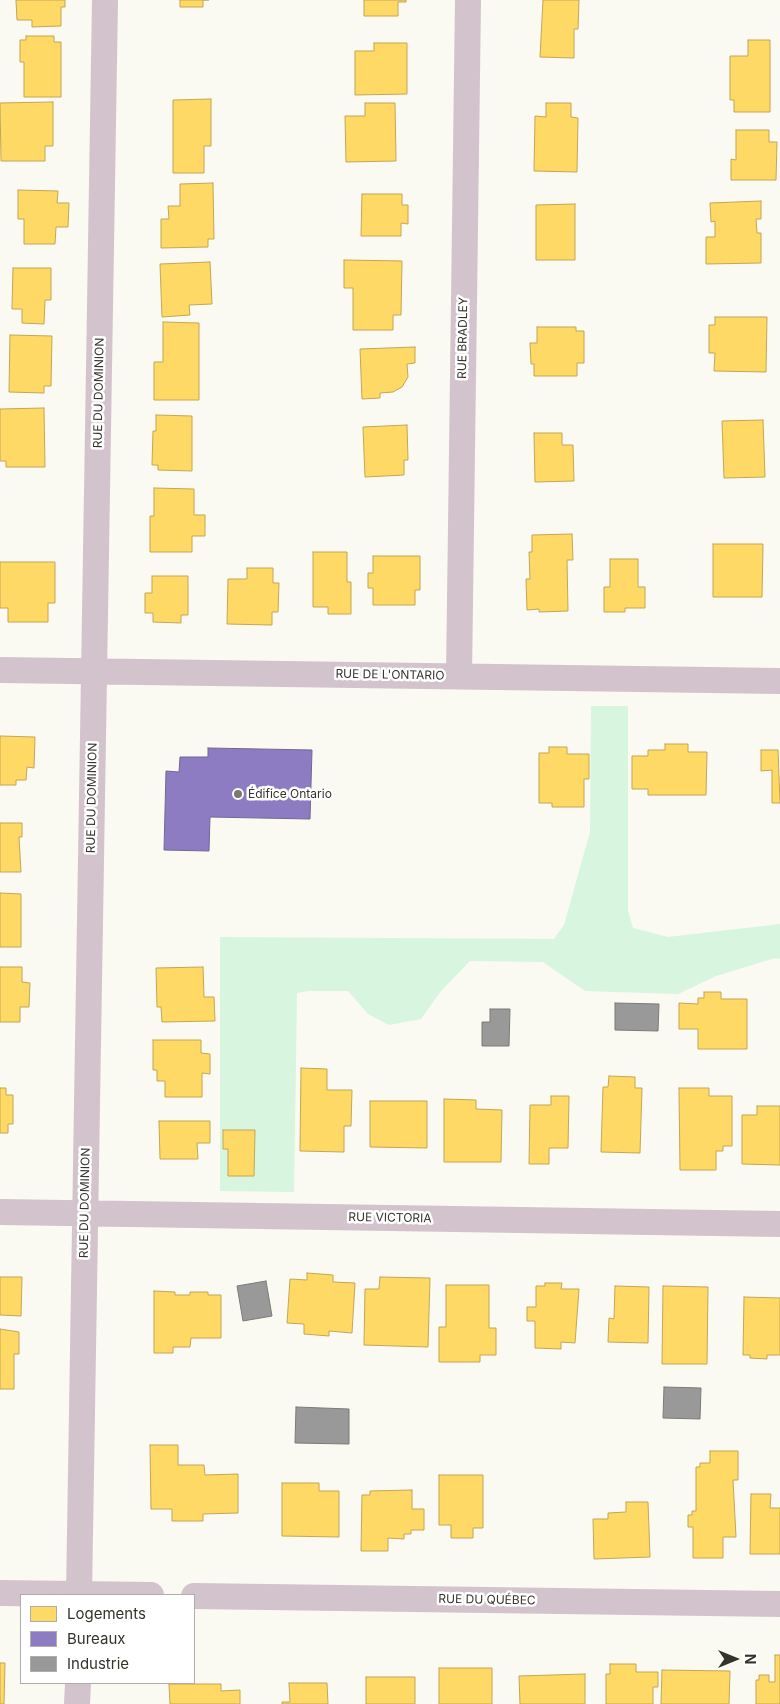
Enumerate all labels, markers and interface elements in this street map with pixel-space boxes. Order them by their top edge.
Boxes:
street label: RUE BRADLEY [455,297,471,379]
street label: RUE DU DOMINION [91,338,107,448]
street label: RUE DE L'ONTARIO [335,667,445,683]
street label: RUE DU DOMINION [84,743,100,853]
place label: Édifice Ontario [248,787,332,801]
marker: Édifice Ontario [232,788,244,800]
street label: RUE DU DOMINION [77,1148,93,1258]
street label: RUE VICTORIA [348,1210,432,1226]
street label: RUE DU QUÉBEC [438,1592,536,1608]
legend [20,1594,195,1684]
text: Logements [67,1604,146,1623]
text: Bureaux [67,1629,125,1648]
north arrow [710,1634,760,1684]
text: Industrie [67,1654,129,1673]
text: N [742,1654,759,1664]

